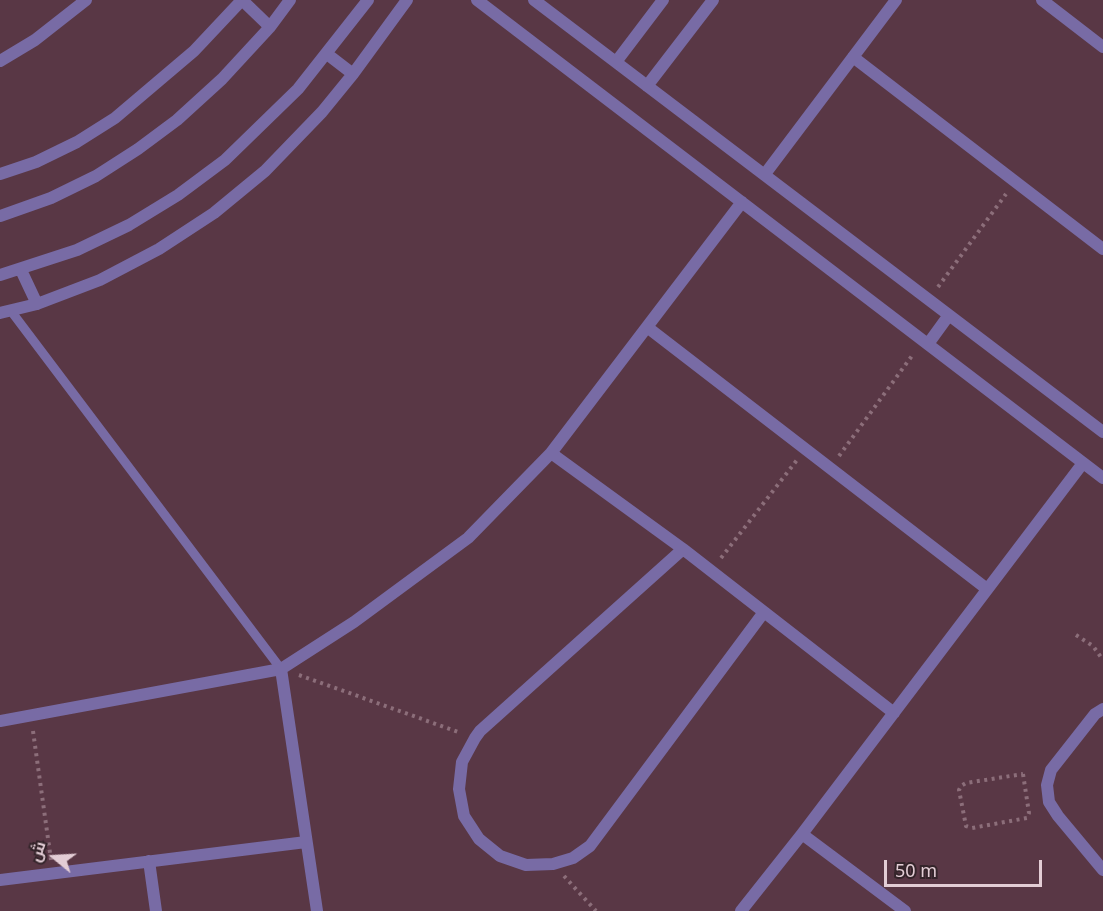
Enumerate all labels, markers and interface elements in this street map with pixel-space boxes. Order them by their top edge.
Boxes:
north arrow [24,827,84,887]
text: ش [23,838,51,865]
scale bar [887,848,1044,886]
text: 50 m [895,858,937,882]

